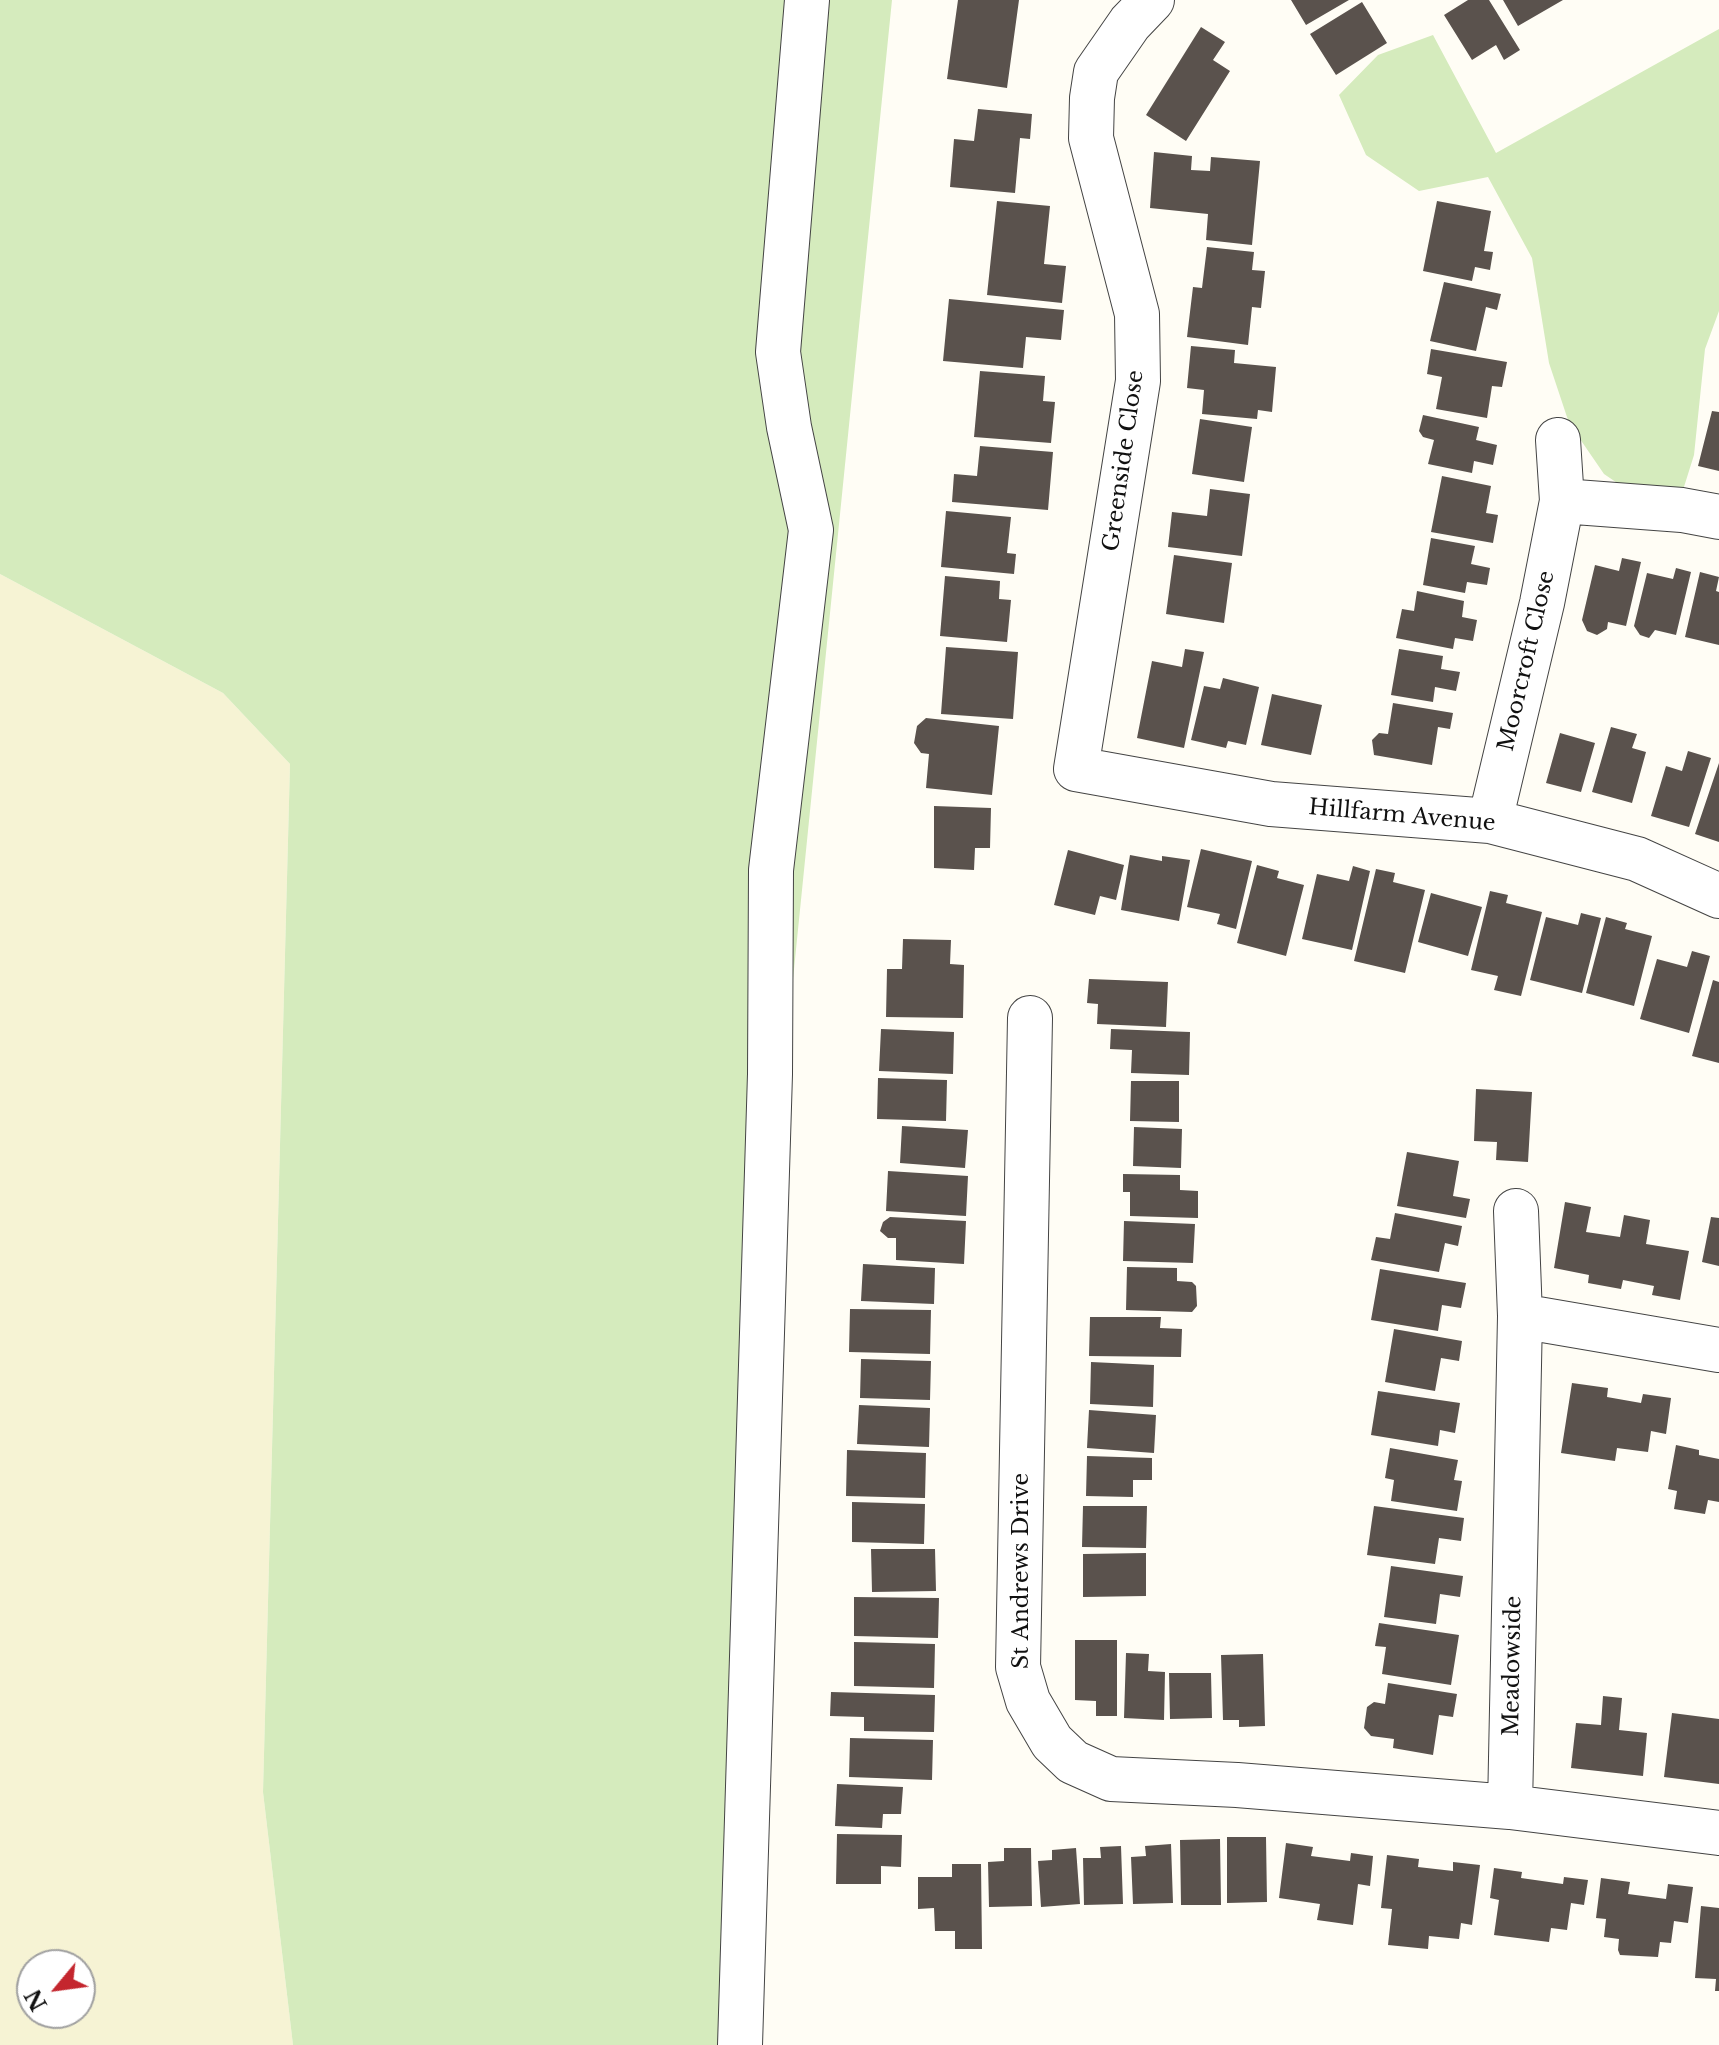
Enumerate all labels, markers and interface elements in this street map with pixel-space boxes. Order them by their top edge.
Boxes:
street label: Greenside Close [1098,369,1150,553]
street label: Moorcroft Close [1493,568,1561,754]
street label: Hillfarm Avenue [1307,795,1497,837]
street label: St Andrews Drive [1009,1473,1035,1669]
street label: Meadowside [1499,1596,1527,1736]
north arrow [16,1949,96,2029]
text: N [19,1984,53,2016]

